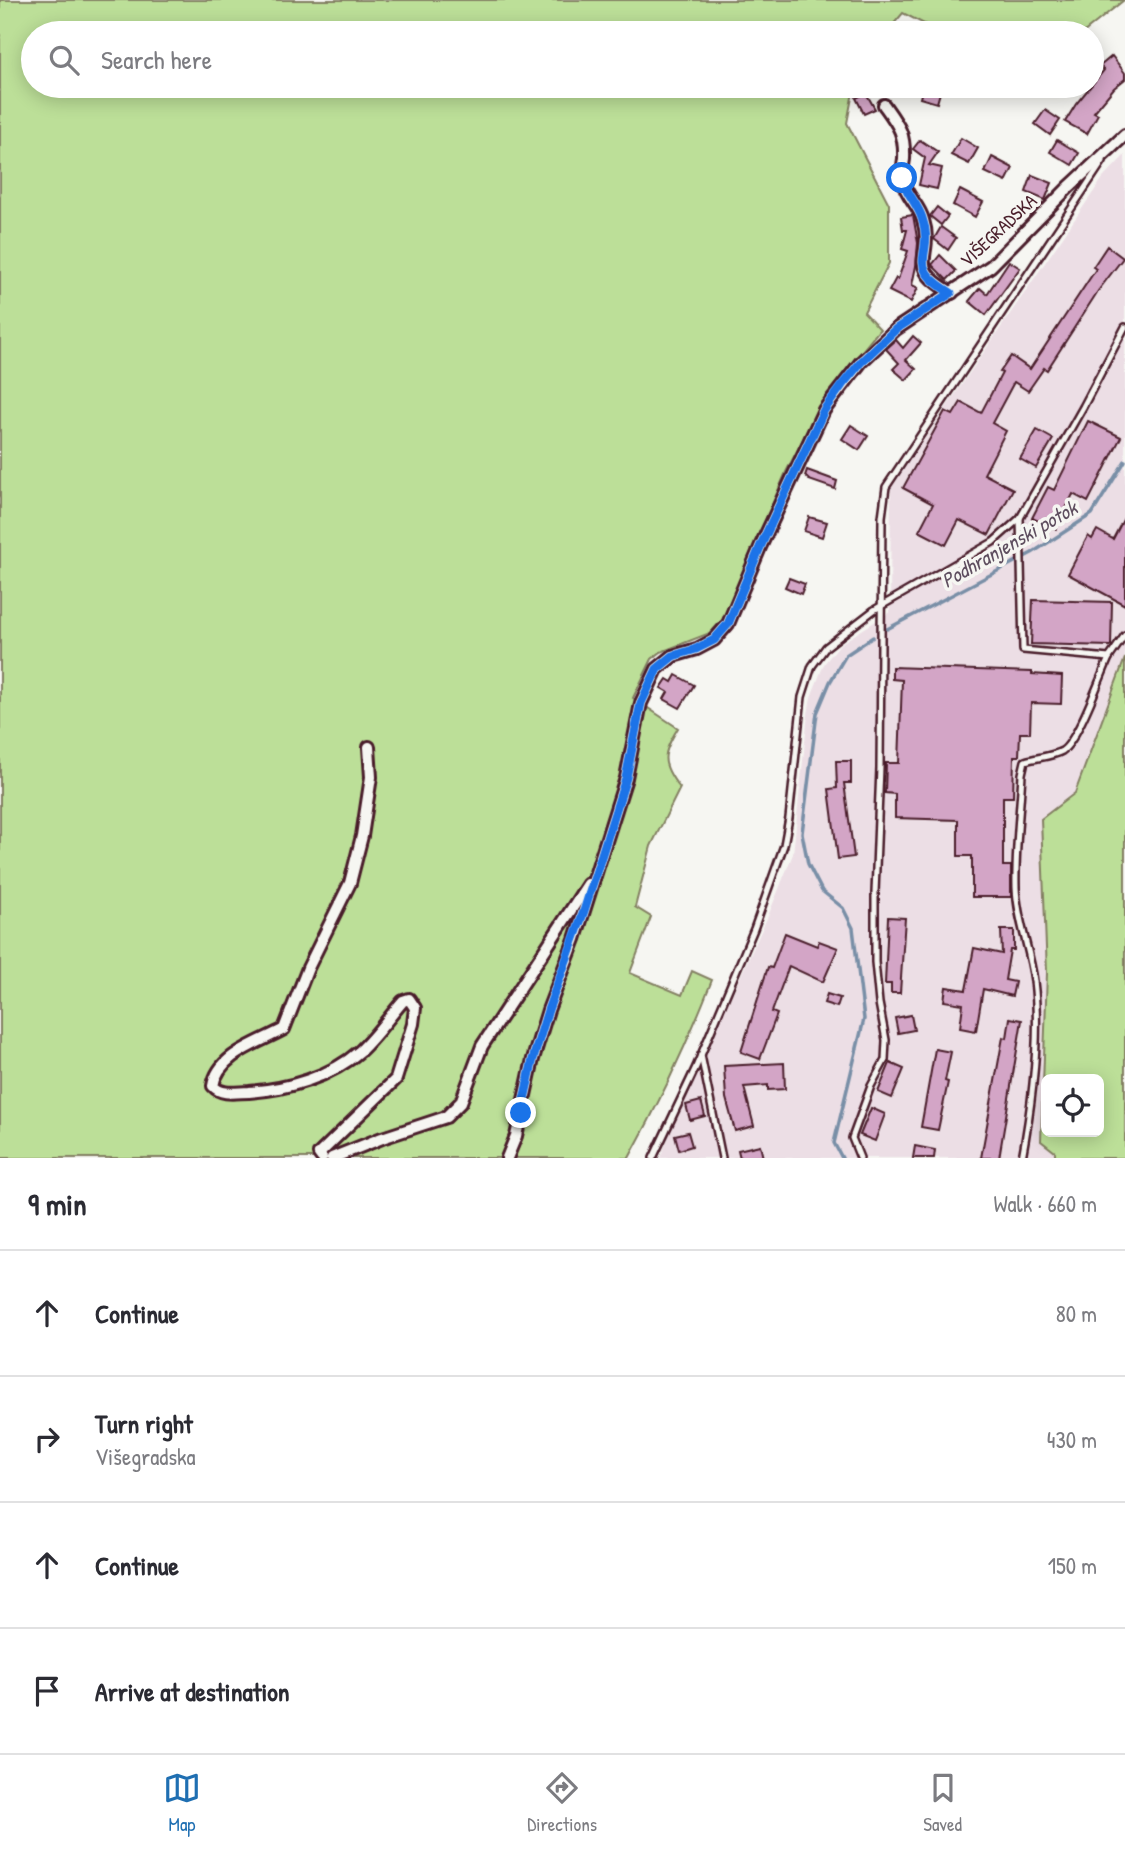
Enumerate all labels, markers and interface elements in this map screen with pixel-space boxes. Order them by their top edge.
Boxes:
search box [21,21,1104,98]
icon: search [45,41,83,79]
text: Search here [101,42,212,77]
route start [886,162,917,193]
street label: VIŠEGRADSKA [954,188,1042,272]
water label: Podhranjenski potok [936,492,1084,595]
map controls [1041,1074,1104,1137]
button: locate [1041,1074,1104,1137]
route end [505,1097,536,1128]
text: 9 min [28,1184,87,1224]
text: Walk · 660 m [993,1188,1097,1219]
icon: ahead [28,1294,66,1332]
text: Continue [95,1296,179,1331]
text: 80 m [1056,1298,1097,1329]
text: Turn right [95,1406,193,1441]
icon: right [28,1420,66,1458]
text: 430 m [1047,1424,1097,1455]
text: Višegradska [95,1441,196,1472]
icon: ahead [28,1546,66,1584]
text: Continue [95,1548,179,1583]
text: 150 m [1048,1550,1097,1581]
icon: arrive [28,1672,66,1710]
text: Arrive at destination [95,1674,290,1709]
tab: Map [163,1769,201,1837]
tab: Directions [527,1769,597,1837]
tab: Saved [923,1769,962,1837]

